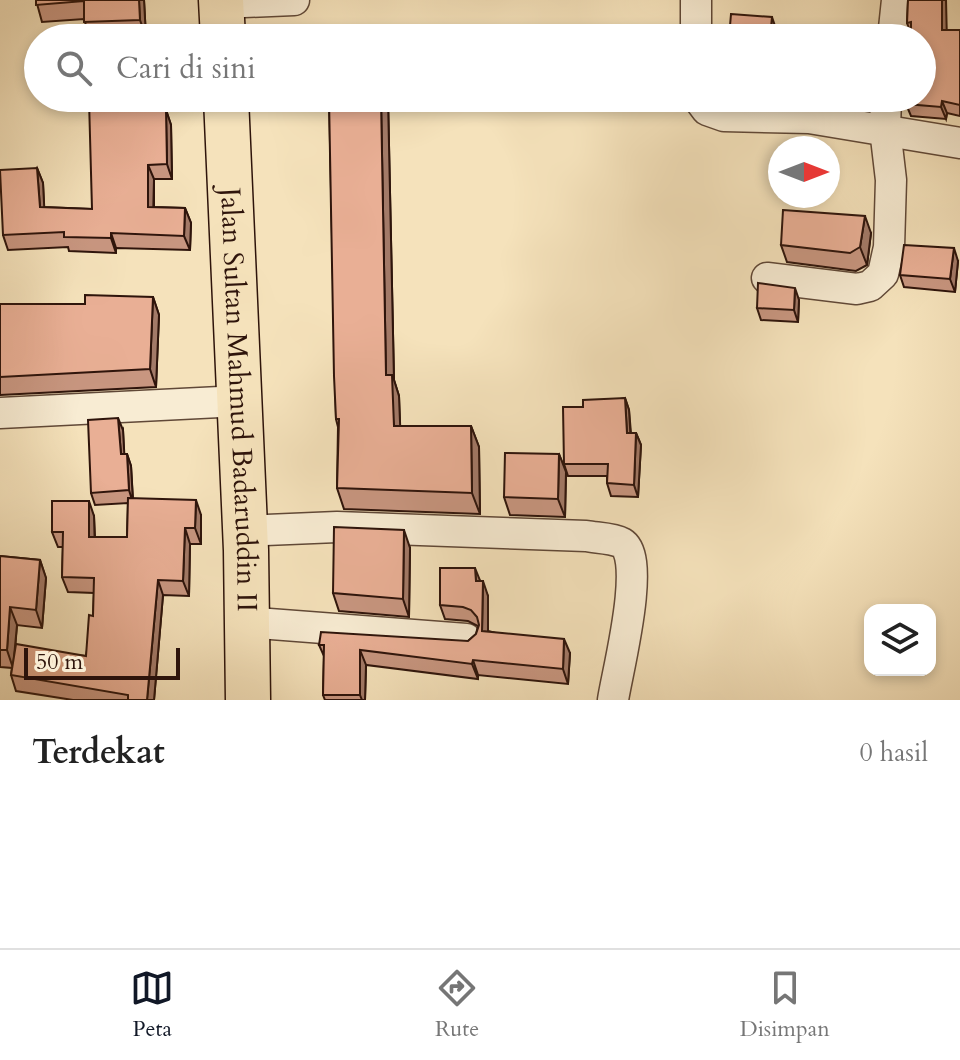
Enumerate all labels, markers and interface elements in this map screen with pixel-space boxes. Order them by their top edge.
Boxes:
search box [24,24,936,112]
icon: search [52,46,96,90]
text: Cari di sini [116,48,256,89]
north arrow [768,136,840,208]
street label: Jalan Sultan Mahmud Badaruddin II [211,183,266,612]
map controls [864,604,936,676]
button: layers [864,604,936,676]
scale bar [24,644,180,680]
text: 50 m [36,647,83,677]
text: Terdekat [32,729,165,775]
text: 0 hasil [860,735,928,770]
tab: Peta [130,966,174,1044]
tab: Rute [435,966,479,1044]
tab: Disimpan [740,966,830,1044]

